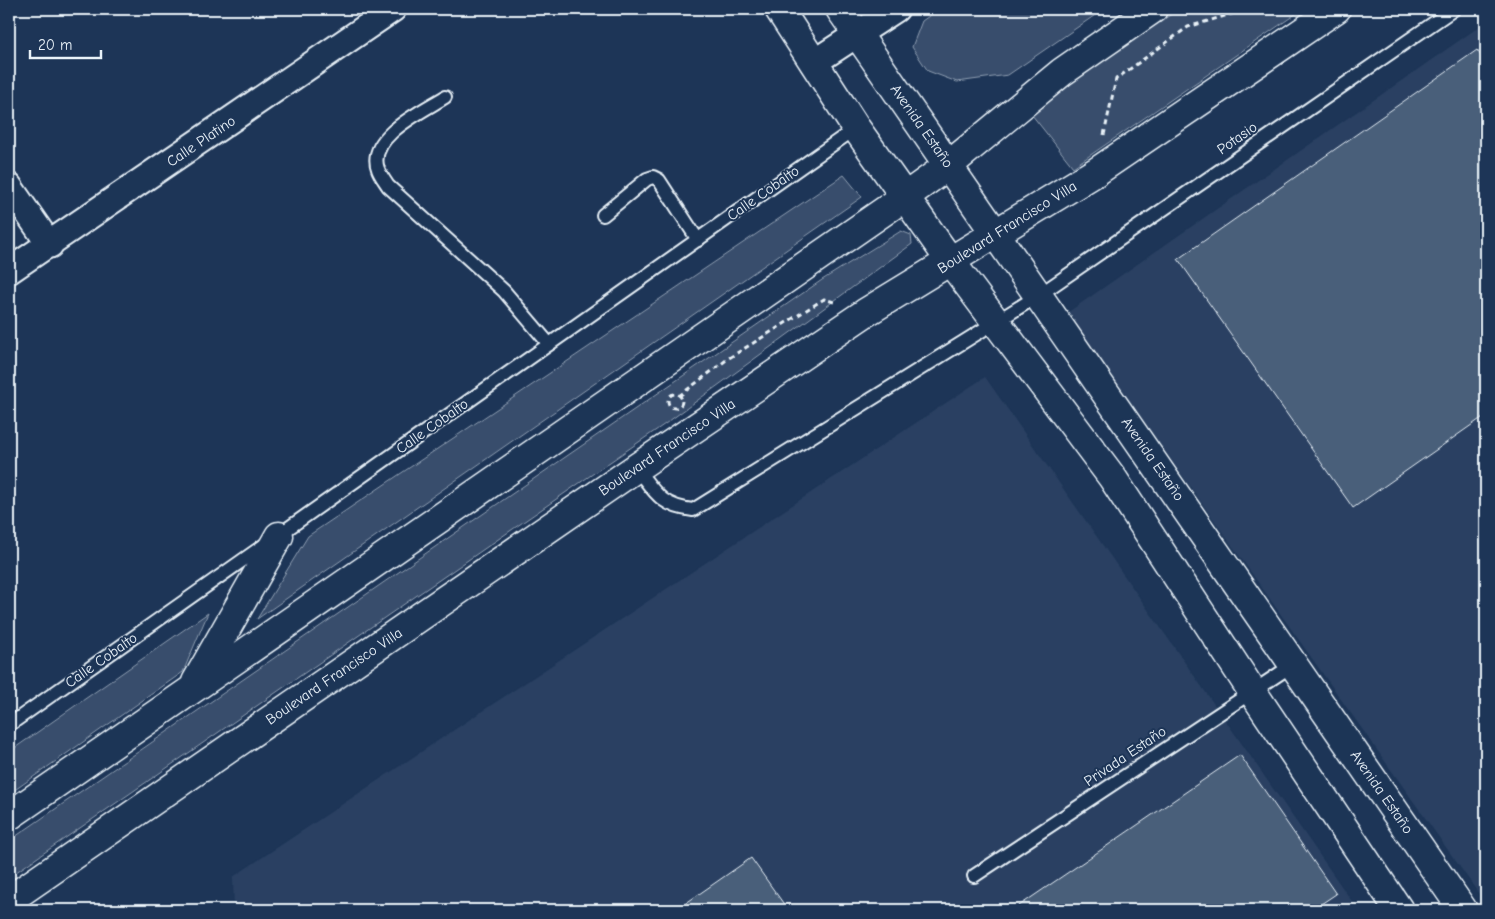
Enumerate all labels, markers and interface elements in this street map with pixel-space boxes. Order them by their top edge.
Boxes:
scale bar [30,28,101,60]
text: 20 m [38,36,72,54]
street label: Avenida Estaño [887,81,957,171]
street label: Calle Platino [163,111,239,171]
street label: Potasio [1214,118,1261,158]
street label: Calle Cobalto [723,161,803,224]
street label: Boulevard Francisco Villa [934,177,1080,277]
street label: Calle Cobalto [392,394,472,457]
street label: Boulevard Francisco Villa [595,395,739,499]
street label: Avenida Estaño [1118,414,1188,504]
street label: Boulevard Francisco Villa [262,624,406,728]
street label: Calle Cobalto [61,628,141,691]
street label: Privada Estaño [1080,722,1170,790]
street label: Avenida Estaño [1347,747,1417,837]

